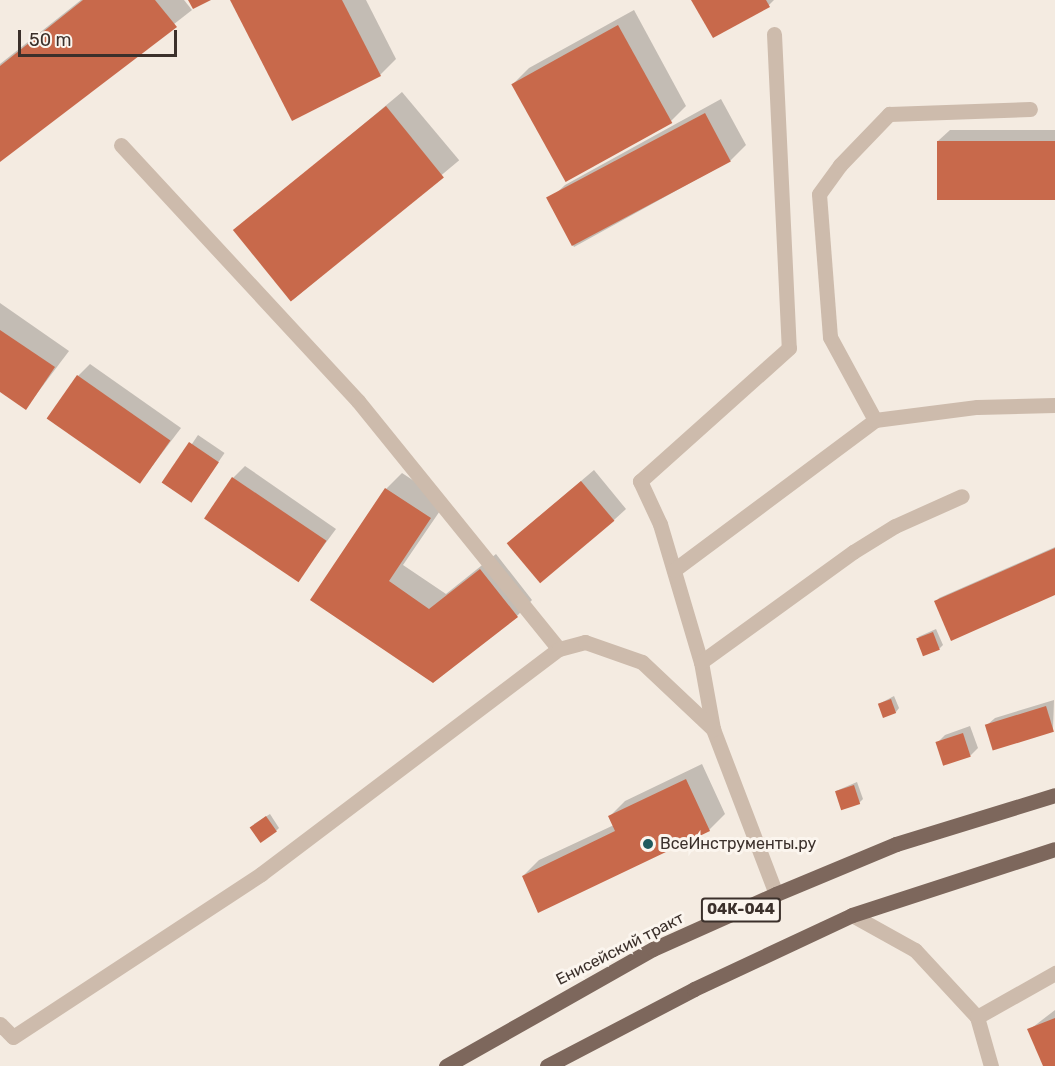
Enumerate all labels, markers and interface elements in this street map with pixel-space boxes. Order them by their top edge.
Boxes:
scale bar [21,18,180,56]
text: 50 m [29,29,72,51]
place label: ВсеИнструменты.ру [660,834,816,854]
marker: ВсеИнструменты.ру [641,837,655,851]
road number: 04К-044 [700,898,782,922]
street label: Енисейский тракт [553,908,687,990]

